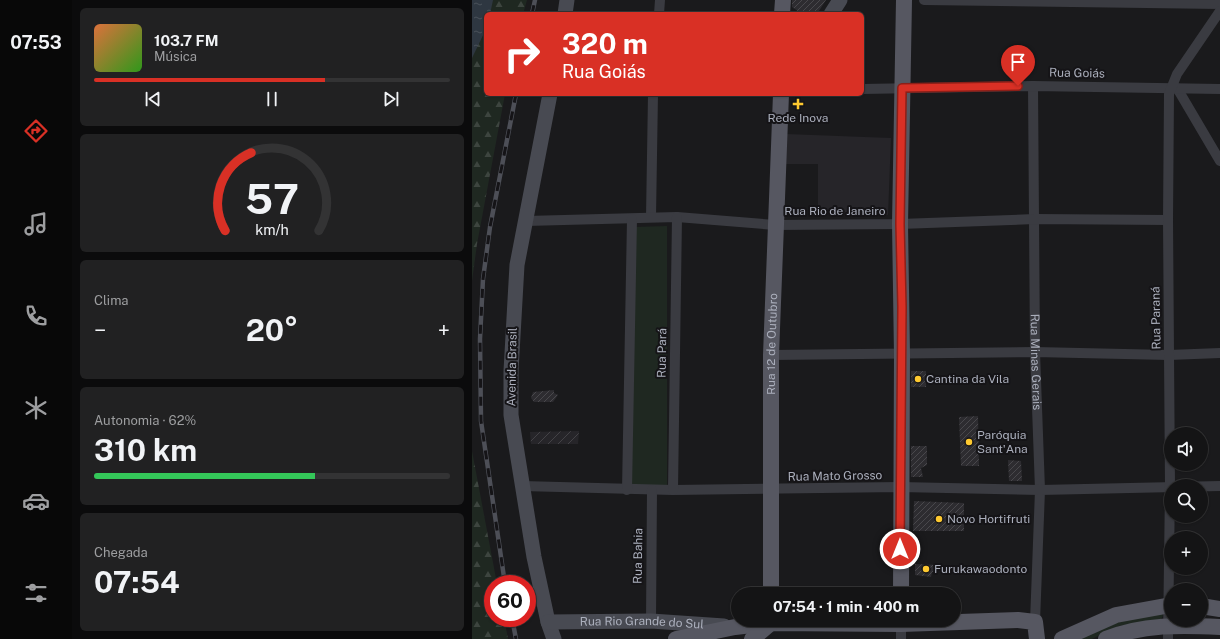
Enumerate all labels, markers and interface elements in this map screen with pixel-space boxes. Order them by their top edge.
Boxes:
text: 320 m [562,27,648,60]
icon: right [496,28,548,80]
text: 07:53 [10,32,62,53]
text: 103.7 FM [154,32,219,49]
pin [1001,45,1035,86]
text: Música [154,49,197,64]
icon: arrive [1007,51,1029,73]
text: Rua Goiás [562,61,646,82]
street label: Rua Goiás [1049,66,1105,80]
icon: previous [142,88,164,110]
icon: pause [261,88,283,110]
icon: next [380,88,402,110]
marker: Rede Inova [793,99,803,109]
place label: Rede Inova [767,111,829,125]
icon: directions [22,117,50,145]
text: 57 [245,174,299,223]
street label: Rua Rio de Janeiro [784,204,886,218]
icon: music [22,210,50,238]
text: km/h [255,221,289,238]
street label: Rua Paraná [1148,286,1164,350]
street label: Rua 12 de Outubro [764,292,780,395]
text: Clima [94,293,129,308]
icon: phone [22,302,50,330]
text: 20° [246,312,298,348]
street label: Rua Minas Gerais [1028,314,1044,410]
text: − [94,317,106,343]
text: + [438,317,450,343]
street label: Avenida Brasil [504,327,520,407]
street label: Rua Pará [655,328,669,378]
place label: Cantina da Vila [926,372,1009,386]
marker: Cantina da Vila [913,374,923,384]
icon: climate [22,394,50,422]
text: Autonomia · 62% [94,413,196,428]
map controls [1164,427,1208,627]
button: sound [1164,427,1208,471]
place label: Paróquia Sant'Ana [977,428,1028,456]
text: 310 km [94,432,197,468]
marker: Paróquia Sant'Ana [964,437,974,447]
street label: Rua Mato Grosso [788,468,883,484]
button: search [1164,479,1208,523]
icon: car [22,487,50,515]
place label: Novo Hortifruti [947,512,1030,526]
marker: Novo Hortifruti [934,514,944,524]
street label: Rua Bahia [631,528,645,584]
position arrow [879,528,921,570]
button: + [1164,531,1208,575]
text: Chegada [94,545,148,560]
place label: Furukawaodonto [934,562,1028,576]
text: 07:54 [94,564,180,600]
marker: Furukawaodonto [921,564,931,574]
speed limit sign: 60 [484,575,536,627]
icon: filters [22,579,50,607]
button: − [1164,583,1208,627]
text: 07:54 · 1 min · 400 m [773,598,919,615]
street label: Rua Rio Grande do Sul [580,614,705,632]

